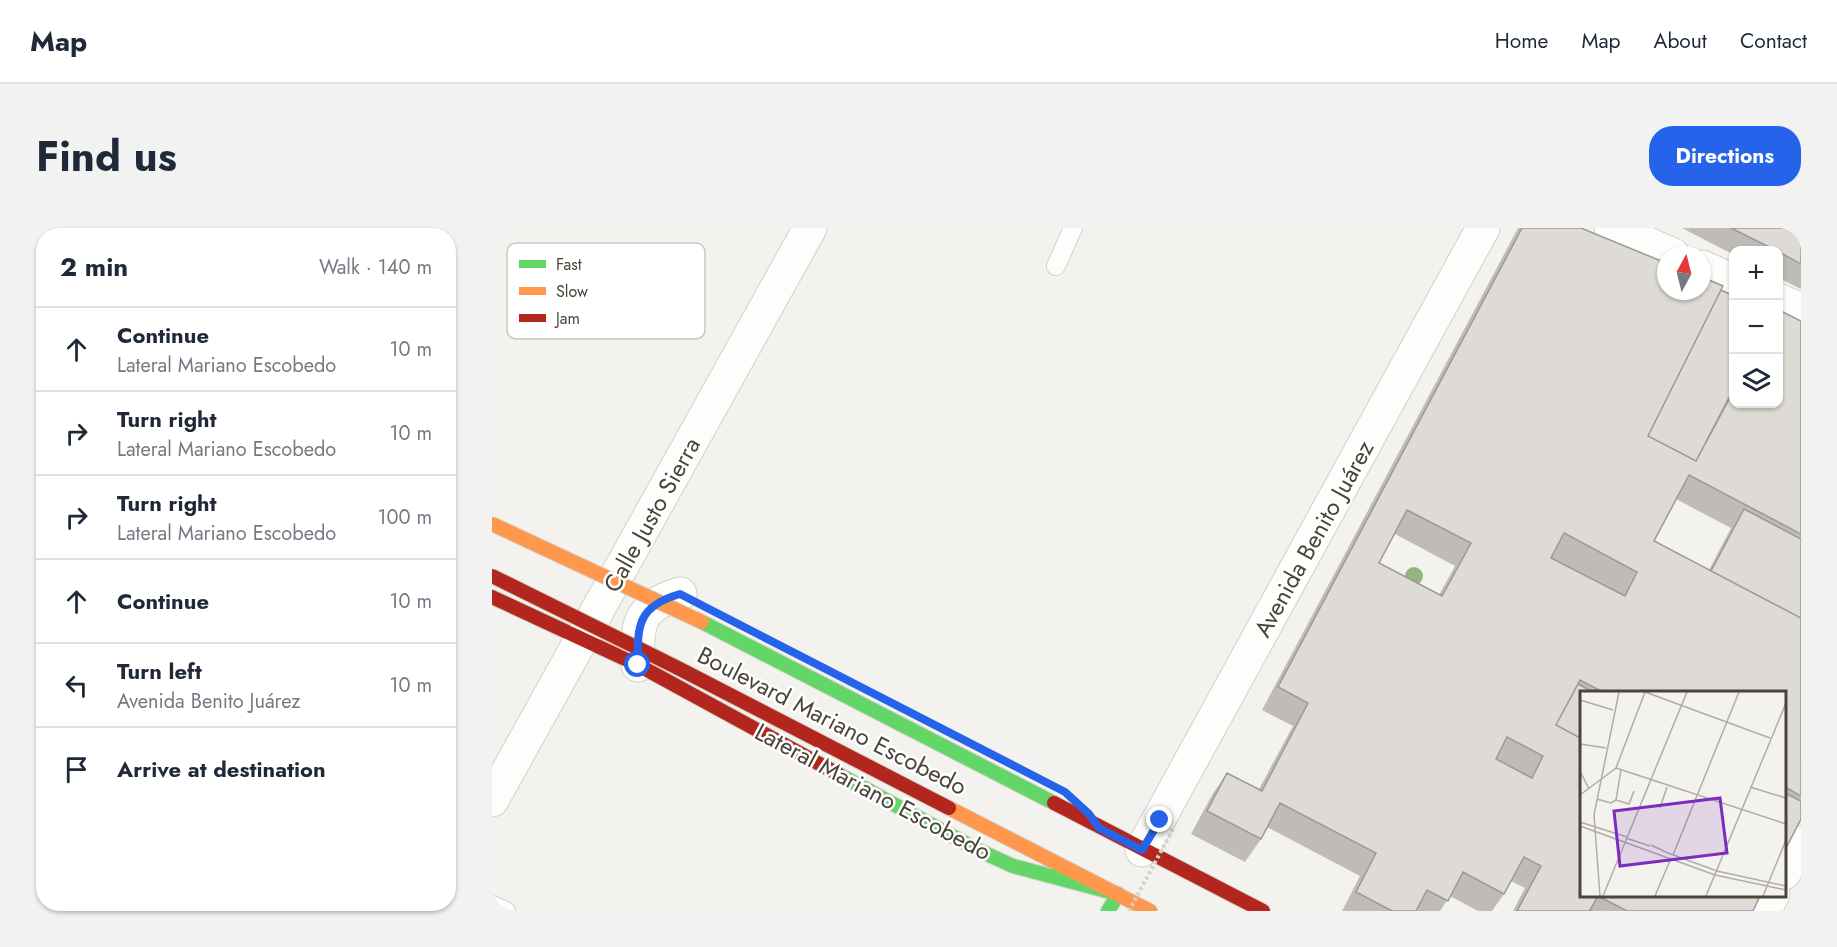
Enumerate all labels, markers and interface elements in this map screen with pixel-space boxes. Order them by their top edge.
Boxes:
text: Map [30,21,87,62]
text: Home [1495,26,1548,56]
text: Map [1581,26,1621,56]
text: About [1654,26,1707,56]
text: Contact [1740,26,1807,56]
text: Find us [36,126,177,187]
button: Directions [1649,126,1801,186]
legend [507,243,705,339]
north arrow [1657,246,1711,300]
map controls [1729,246,1783,408]
button: + [1729,246,1783,300]
text: 2 min [60,248,128,286]
text: Walk · 140 m [319,253,432,282]
text: Fast [556,253,582,276]
text: Slow [556,280,588,303]
button: − [1729,300,1783,354]
text: Jam [554,307,580,330]
text: Continue [117,319,209,351]
icon: ahead [60,333,93,366]
text: 10 m [389,335,432,364]
text: Lateral Mariano Escobedo [117,351,336,380]
button: layers [1729,354,1783,408]
text: Turn right [117,403,217,435]
icon: right [60,417,93,450]
text: 10 m [389,419,432,448]
street label: Calle Justo Sierra [594,431,709,599]
street label: Avenida Benito Juárez [1245,434,1382,643]
text: Lateral Mariano Escobedo [117,435,336,464]
text: Turn right [117,487,217,519]
icon: right [60,501,93,534]
text: 100 m [377,503,432,532]
text: Lateral Mariano Escobedo [117,519,336,548]
icon: ahead [60,585,93,618]
text: Continue [117,585,209,617]
text: 10 m [389,587,432,616]
street label: Boulevard Mariano Escobedo [692,637,973,804]
route start [624,651,650,677]
text: Turn left [117,655,202,687]
icon: left [60,669,93,702]
text: 10 m [389,671,432,700]
text: Avenida Benito Juárez [117,687,300,716]
inset map [1580,691,1786,896]
street label: Lateral Mariano Escobedo [749,714,998,869]
icon: arrive [60,753,93,786]
text: Arrive at destination [117,753,326,785]
route end [1146,806,1172,832]

